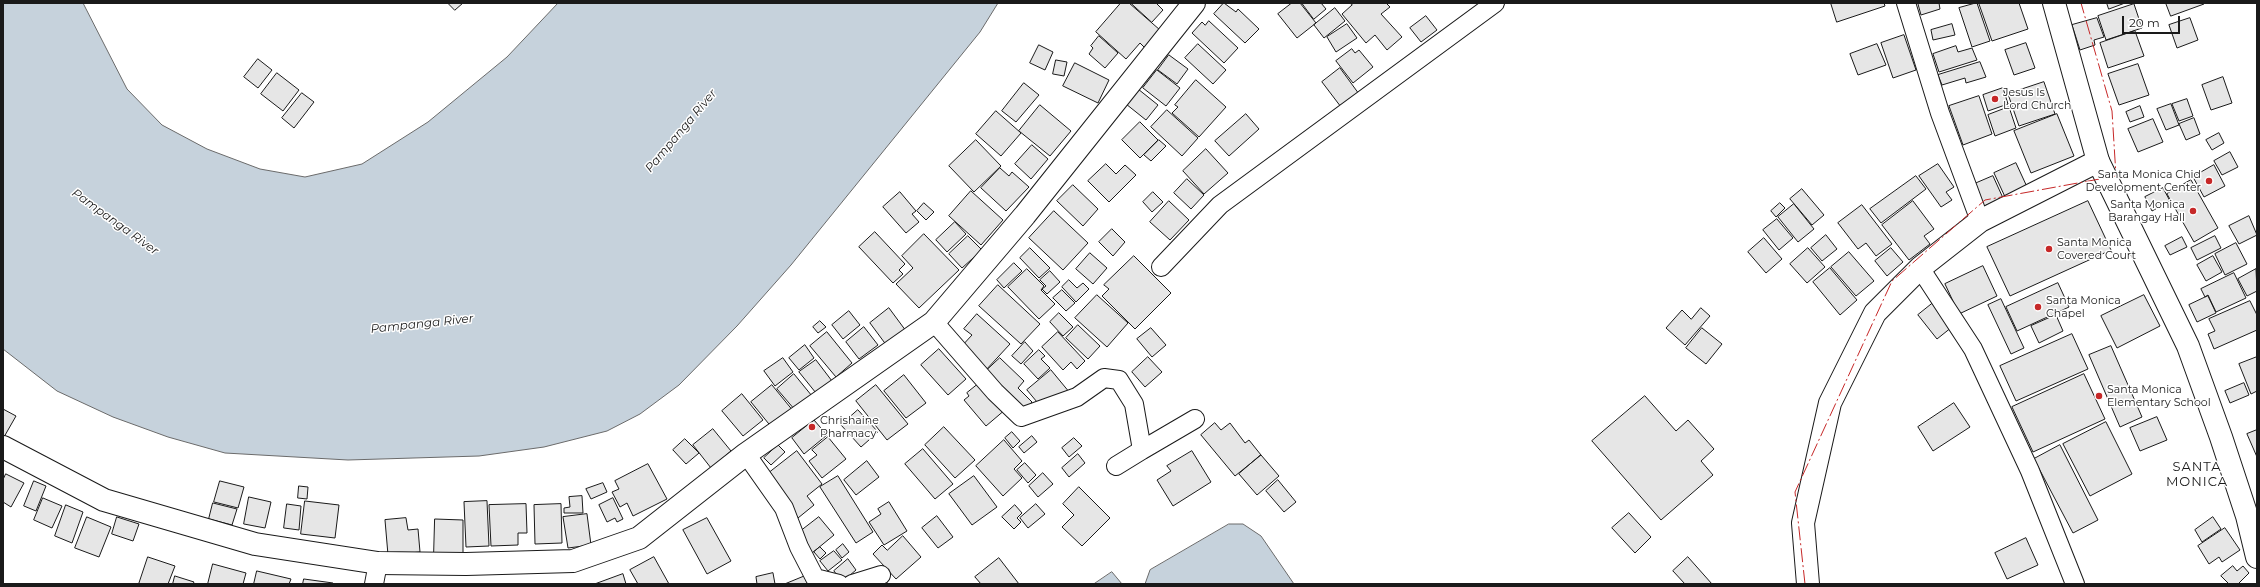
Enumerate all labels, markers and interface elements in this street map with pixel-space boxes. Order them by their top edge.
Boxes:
scale bar [2124,8,2182,34]
text: 20 m [2129,15,2160,30]
place label: Jesus Is Lord Church [2003,86,2071,112]
water label: Pampanga River [642,87,720,175]
marker: Jesus Is Lord Church [1990,94,2000,104]
place label: Santa Monica Chid Development Center [2086,168,2201,194]
marker: Santa Monica Chid Development Center [2204,176,2214,186]
water label: Pampanga River [69,186,161,258]
place label: Santa Monica Barangay Hall [2108,198,2185,224]
marker: Santa Monica Barangay Hall [2188,206,2198,216]
place label: Santa Monica Covered Court [2057,236,2136,262]
marker: Santa Monica Covered Court [2044,244,2054,254]
place label: Santa Monica Chapel [2046,294,2121,320]
marker: Santa Monica Chapel [2033,302,2043,312]
water label: Pampanga River [370,311,474,337]
place label: Santa Monica Elementary School [2107,383,2211,409]
marker: Santa Monica Elementary School [2094,391,2104,401]
place label: Chrishaine Pharmacy [820,414,879,440]
marker: Chrishaine Pharmacy [807,422,817,432]
district label: SANTA MONICA [2166,459,2228,490]

